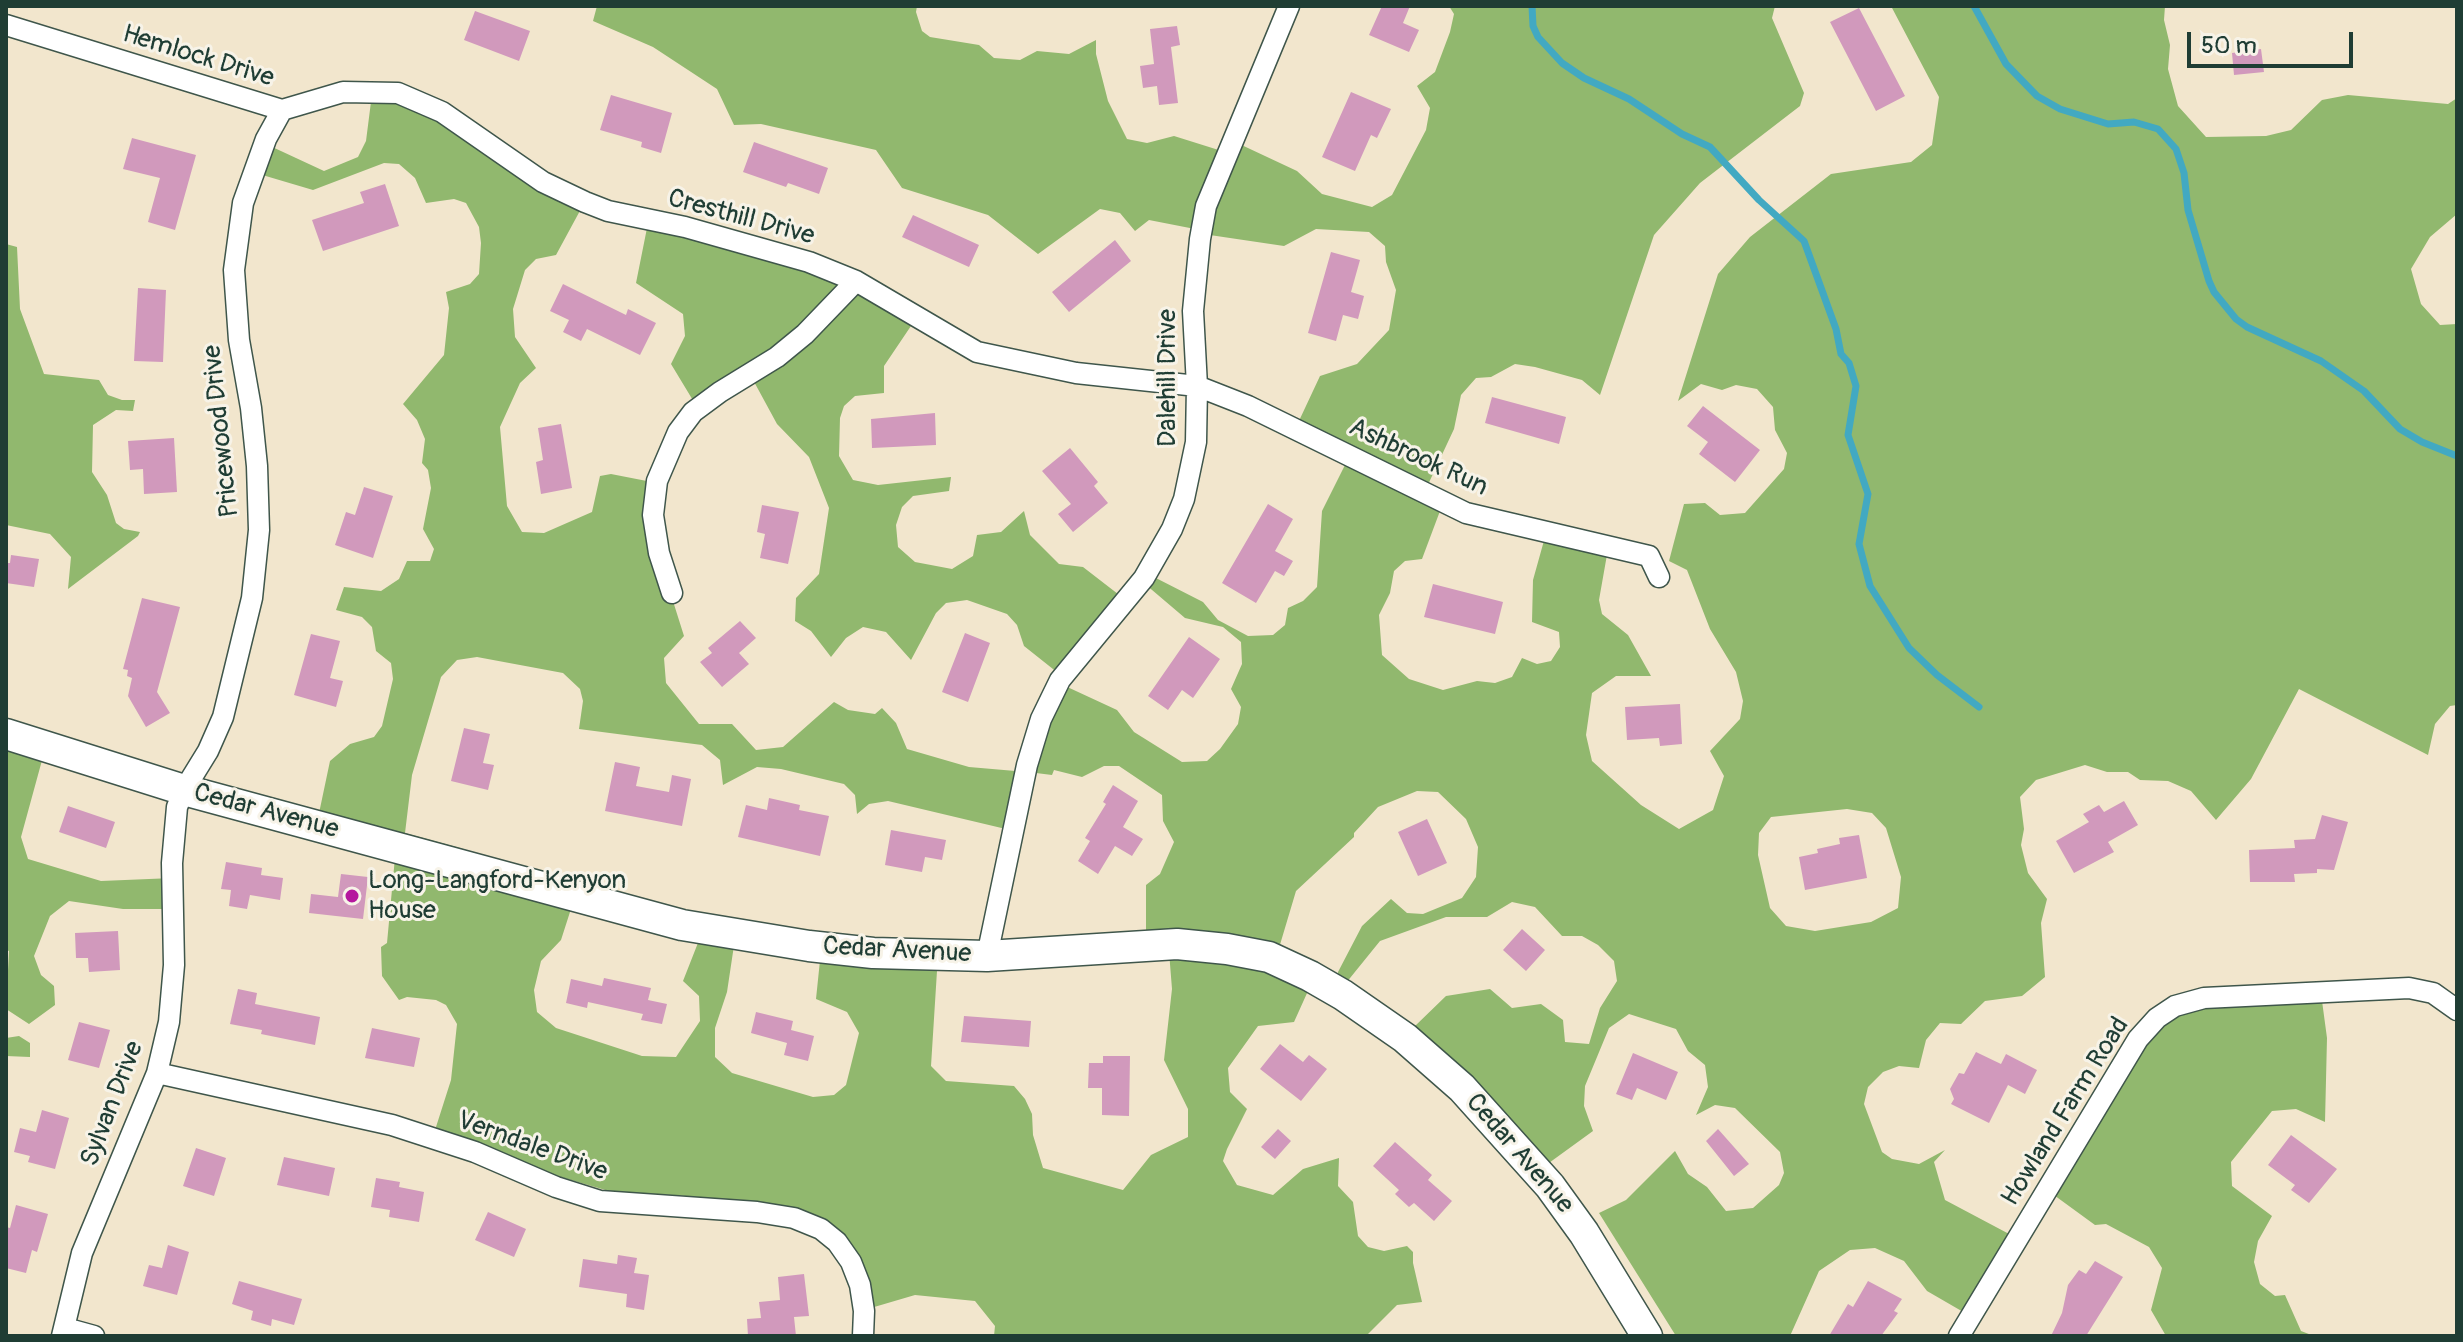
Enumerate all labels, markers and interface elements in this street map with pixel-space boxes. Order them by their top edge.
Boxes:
scale bar [2191,16,2357,66]
street label: Hemlock Drive [119,19,277,95]
text: 50 m [2201,31,2257,60]
street label: Cresthill Drive [664,183,818,253]
street label: Dalehill Drive [1152,309,1184,447]
street label: Pricewood Drive [197,343,247,519]
street label: Ashbrook Run [1344,412,1492,504]
street label: Cedar Avenue [190,778,342,846]
place label: Long-Langford-Kenyon House [368,865,626,926]
marker: Long-Langford-Kenyon House [343,887,361,905]
street label: Cedar Avenue [822,932,972,970]
street label: Howland Farm Road [1995,1012,2137,1212]
street label: Sylvan Drive [75,1037,151,1171]
street label: Cedar Avenue [1459,1088,1579,1220]
street label: Verndale Drive [453,1105,611,1189]

